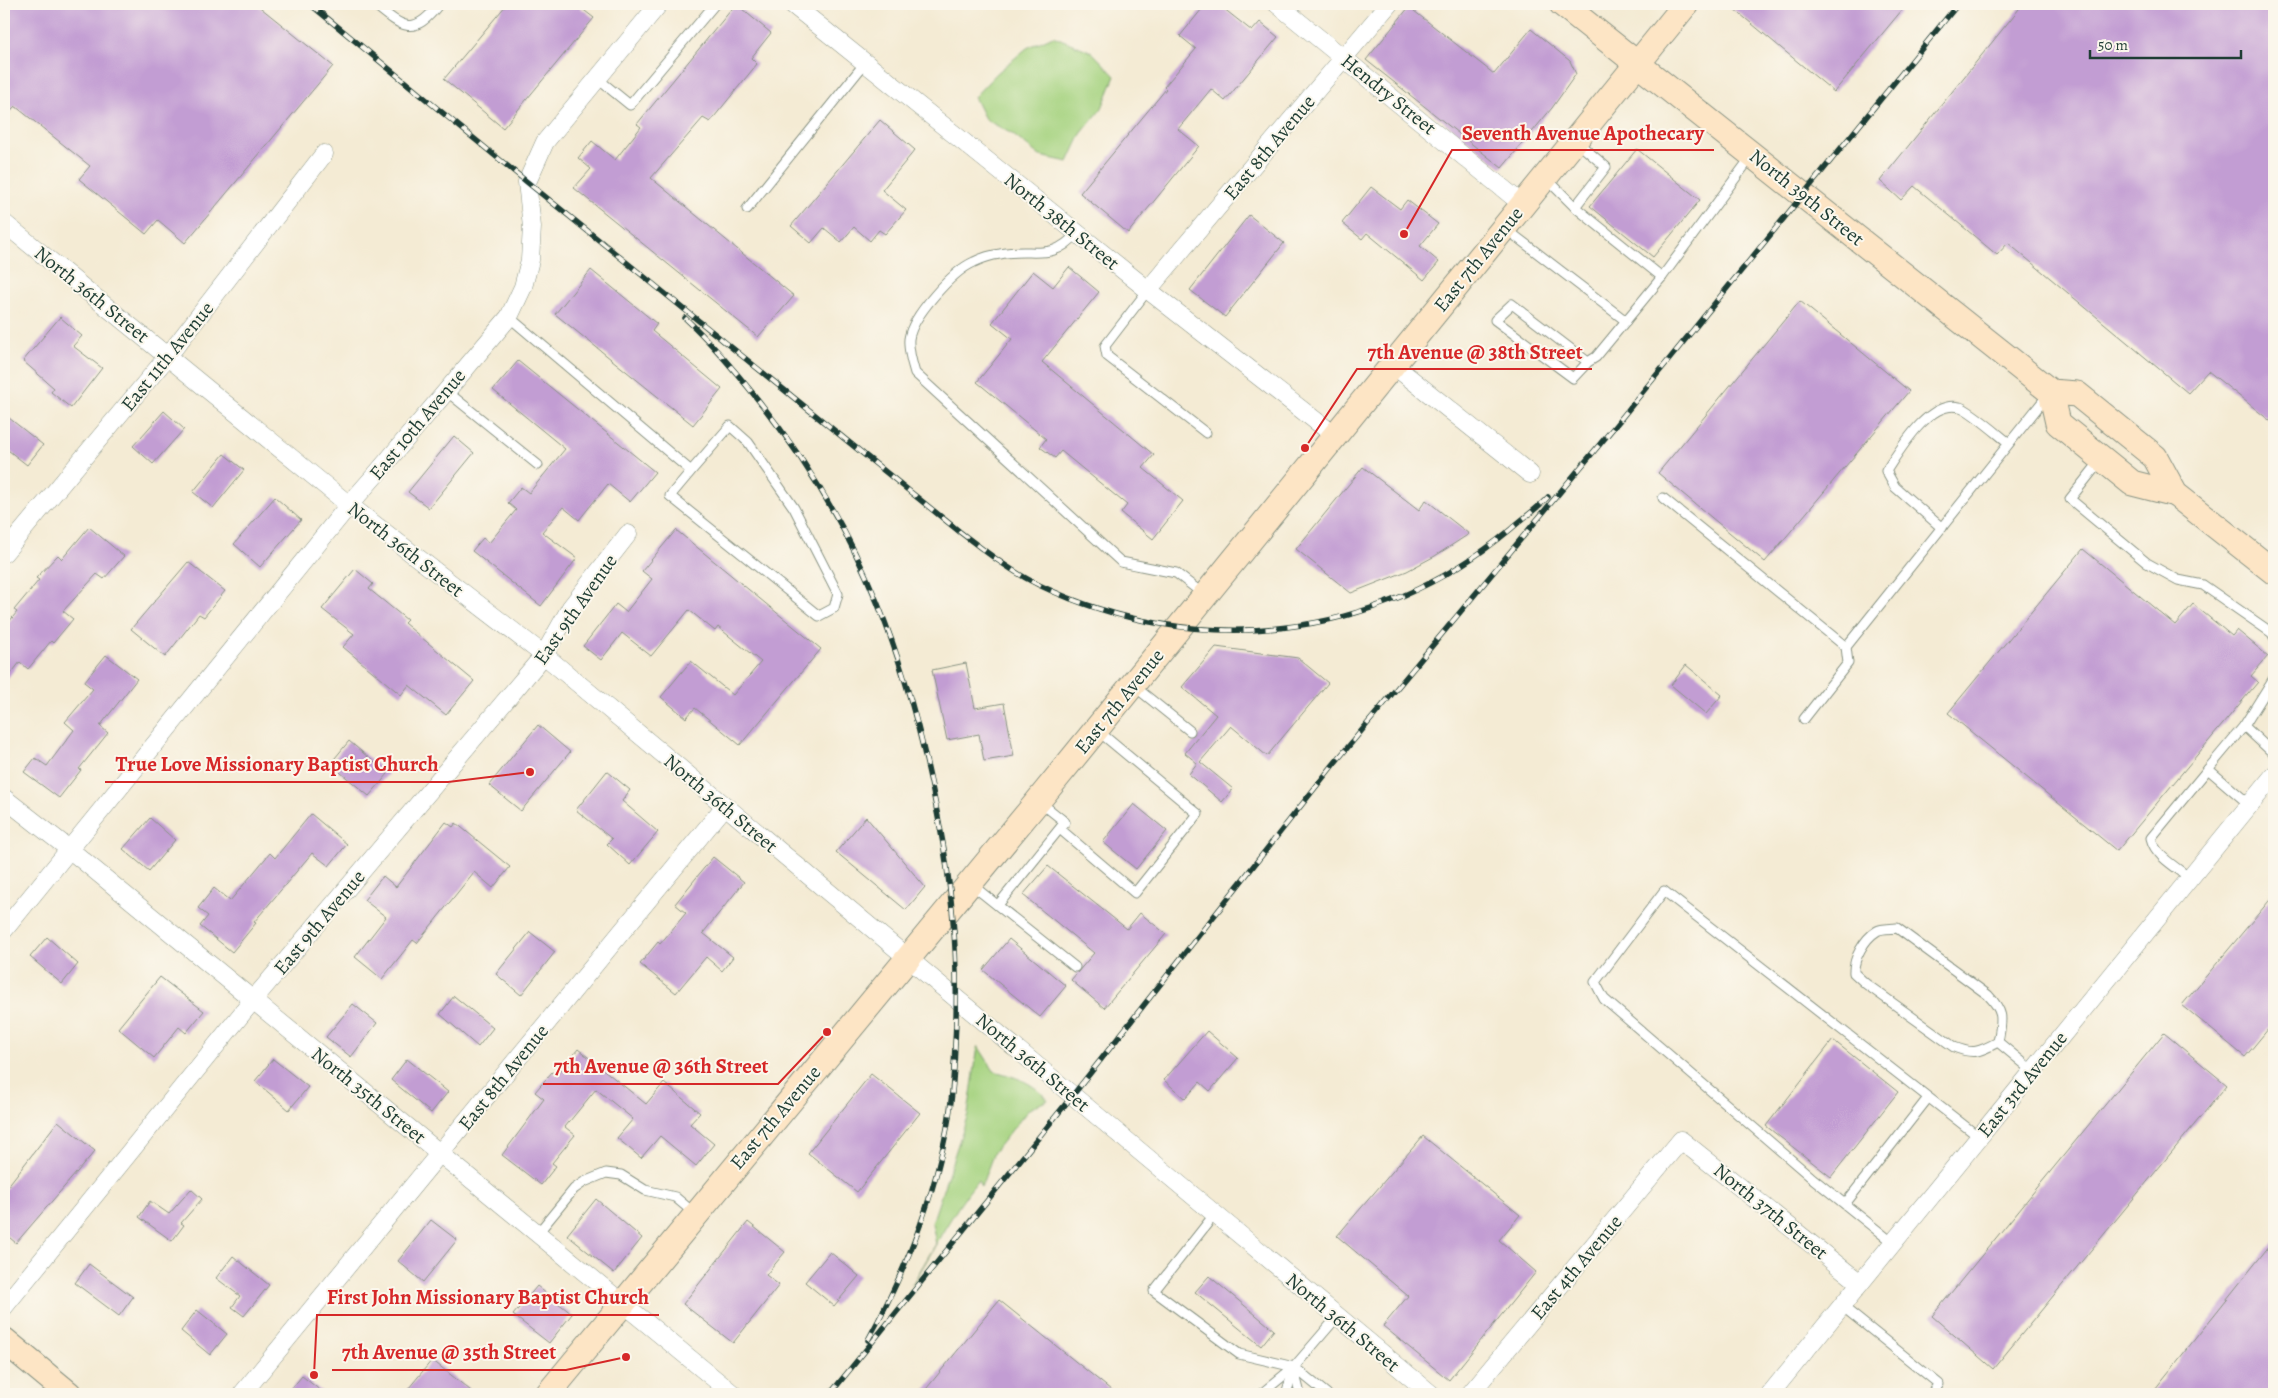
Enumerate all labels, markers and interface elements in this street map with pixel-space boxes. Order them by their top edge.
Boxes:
scale bar [2090,28,2242,60]
text: 50 m [2098,35,2128,55]
street label: Hendry Street [1335,48,1442,141]
street label: East 8th Avenue [1217,89,1321,206]
callout: Seventh Avenue Apothecary [1452,114,1714,150]
text: Seventh Avenue Apothecary [1462,119,1706,147]
street label: North 39th Street [1744,143,1870,252]
street label: North 38th Street [998,166,1125,277]
street label: East 7th Avenue [1427,201,1529,318]
street label: North 36th Street [28,240,155,349]
street label: East 11th Avenue [115,296,220,417]
callout: 7th Avenue @ 38th Street [1357,333,1592,369]
text: 7th Avenue @ 38th Street [1367,338,1583,366]
street label: East 10th Avenue [363,363,472,486]
street label: North 36th Street [342,495,470,604]
street label: East 9th Avenue [527,549,624,670]
street label: East 7th Avenue [1068,643,1170,760]
callout: True Love Missionary Baptist Church [105,746,448,782]
street label: North 36th Street [658,748,784,859]
text: True Love Missionary Baptist Church [115,750,439,778]
street label: East 9th Avenue [268,864,371,981]
street label: North 36th Street [970,1007,1096,1118]
street label: East 8th Avenue [452,1018,555,1136]
street label: East 3rd Avenue [1971,1026,2074,1143]
street label: North 35th Street [306,1041,432,1150]
callout: 7th Avenue @ 36th Street [543,1048,778,1084]
text: 7th Avenue @ 36th Street [553,1052,769,1080]
street label: East 7th Avenue [724,1059,827,1175]
street label: North 37th Street [1708,1157,1834,1266]
street label: East 4th Avenue [1525,1209,1628,1325]
street label: North 36th Street [1280,1267,1406,1378]
callout: First John Missionary Baptist Church [317,1279,659,1315]
text: First John Missionary Baptist Church [327,1283,649,1311]
callout: 7th Avenue @ 35th Street [332,1334,566,1370]
text: 7th Avenue @ 35th Street [342,1338,556,1366]

